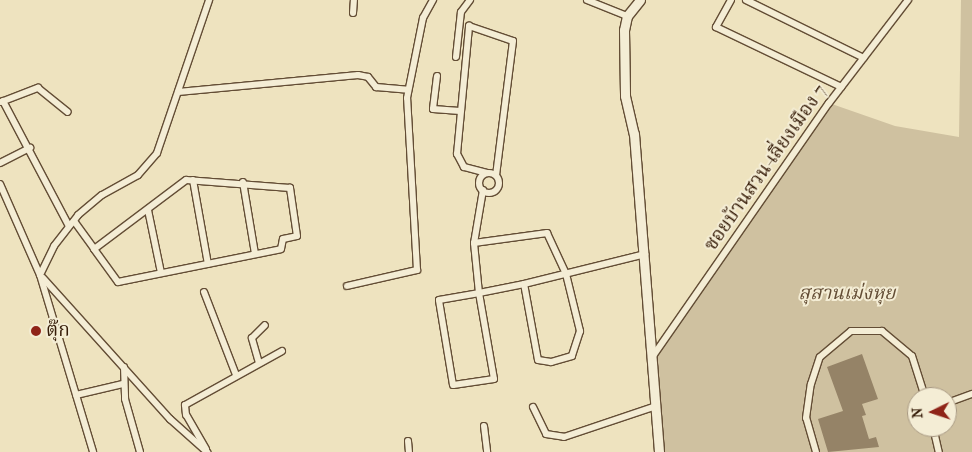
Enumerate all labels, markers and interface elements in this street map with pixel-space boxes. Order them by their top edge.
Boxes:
street label: ซอยบ้านสวน-เลี่ยงเมือง 7 [700,80,832,256]
park label: สุสานเม่งหุย [799,283,895,305]
place label: ตุ๊ก [46,320,70,342]
marker: ตุ๊ก [30,325,42,337]
north arrow [907,387,957,437]
text: N [909,407,926,419]

